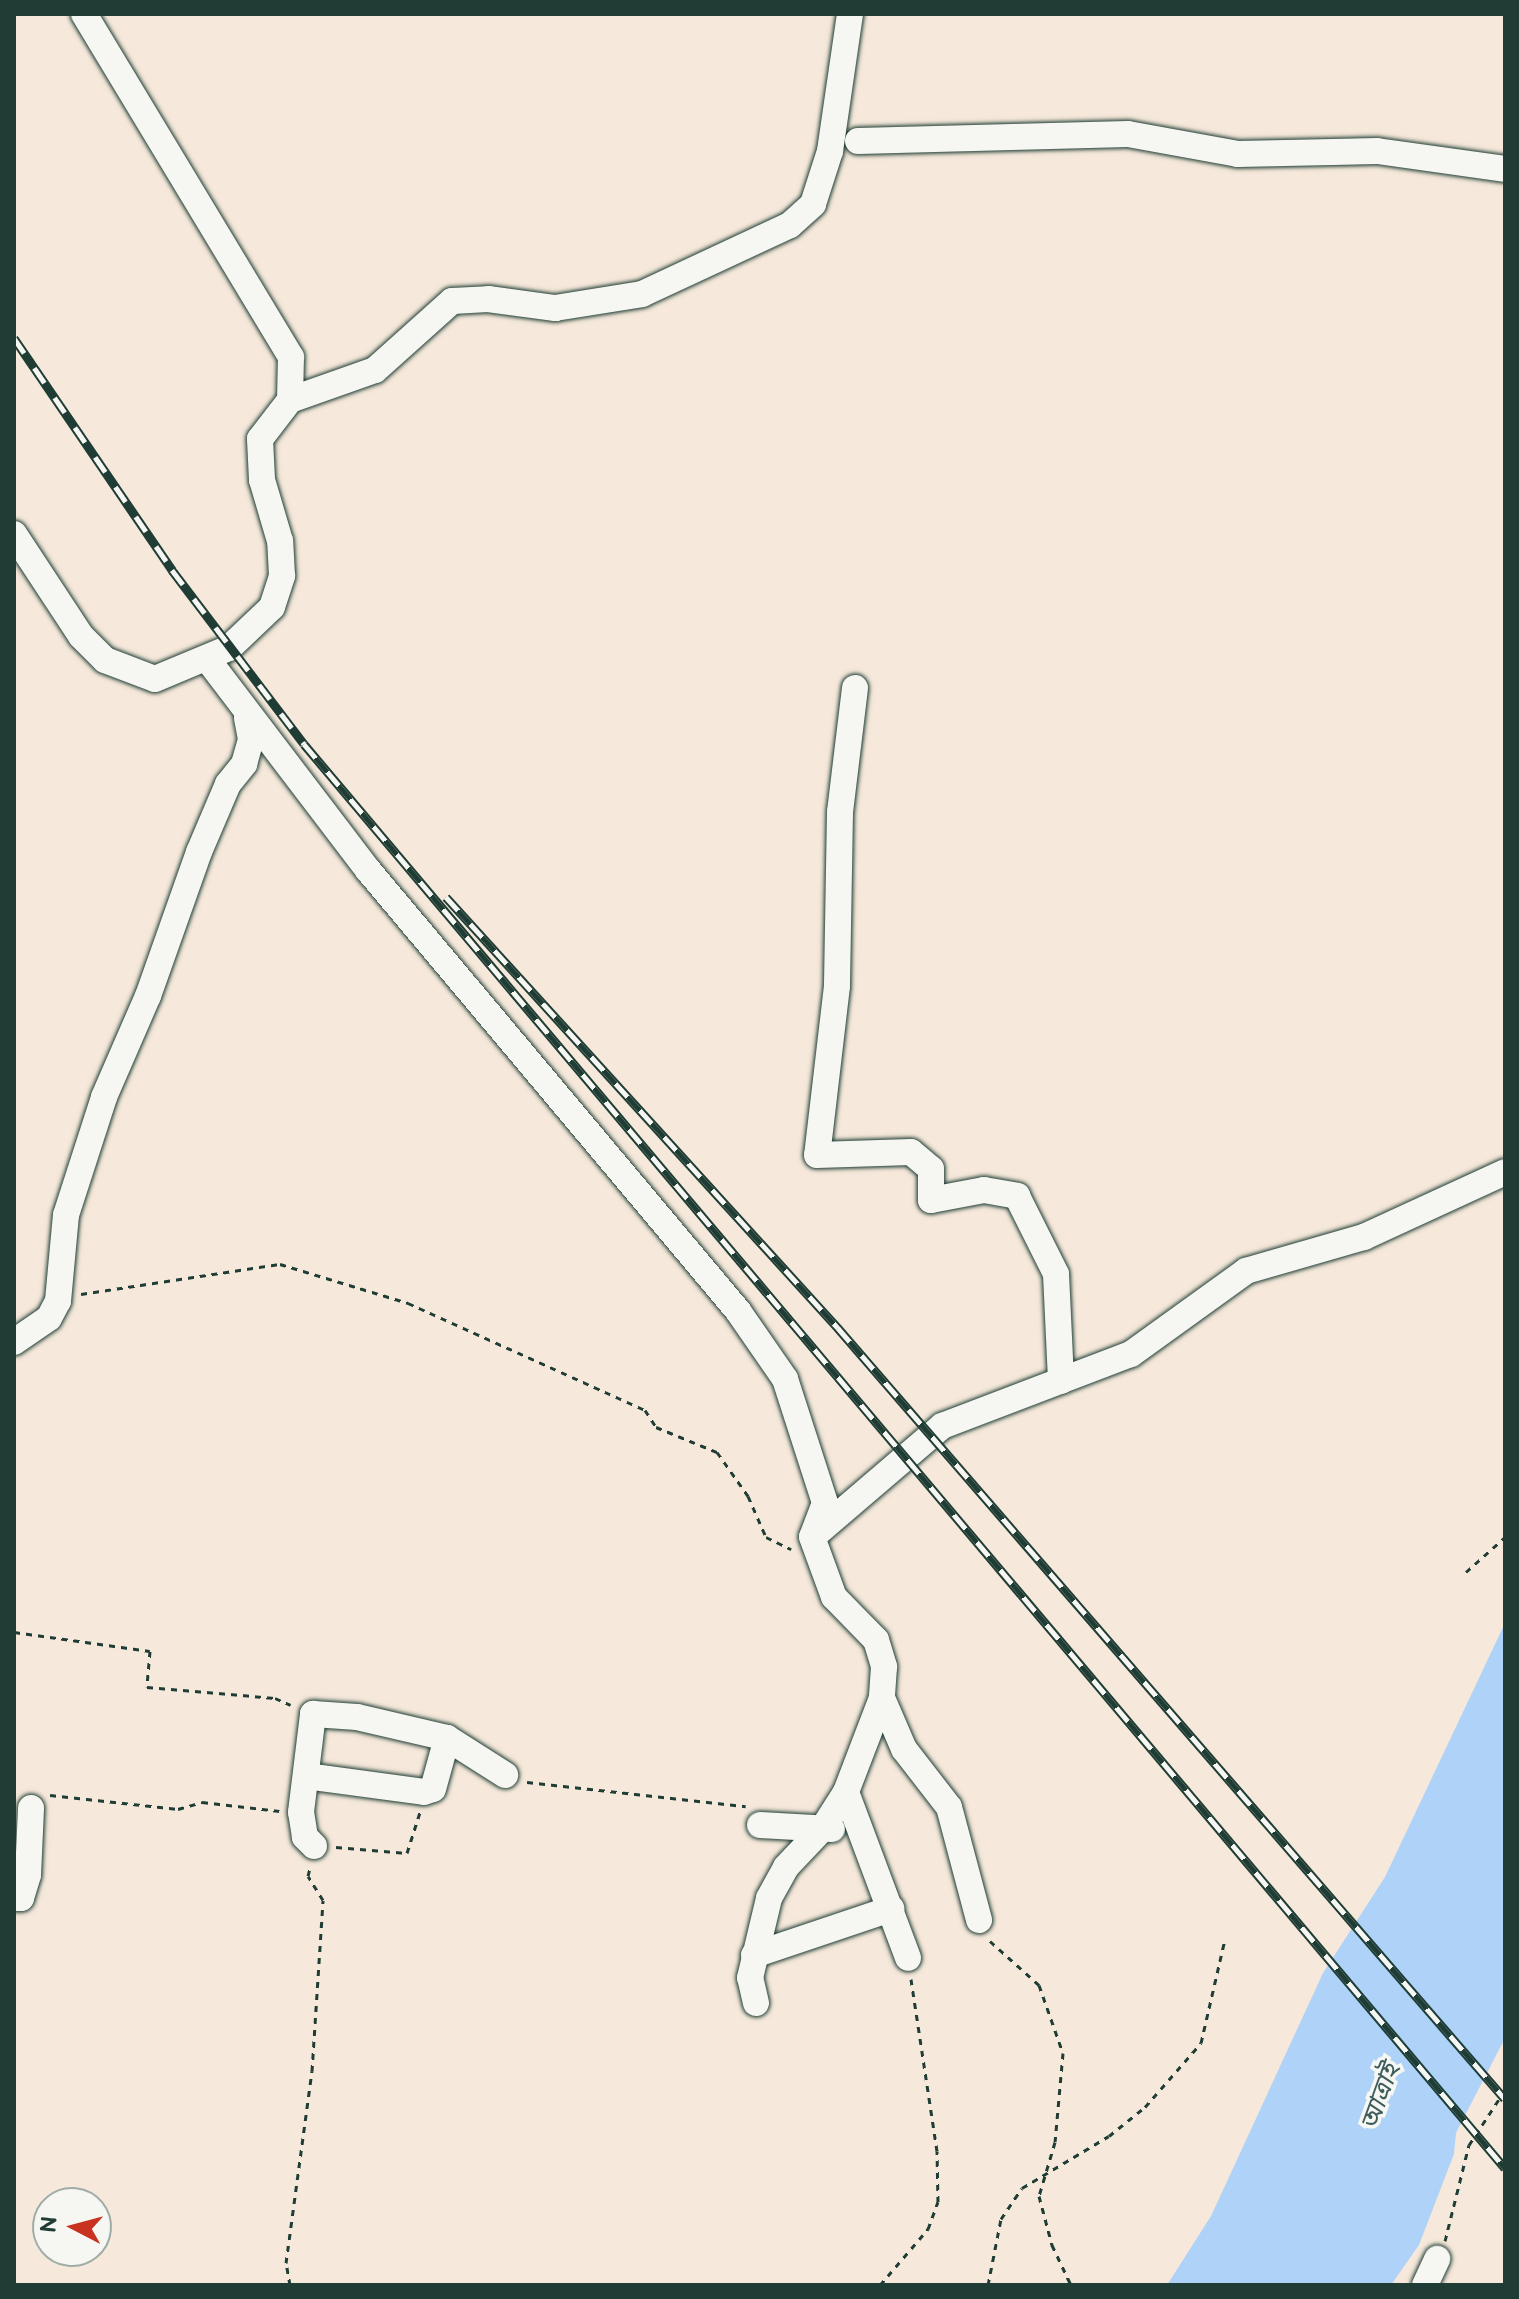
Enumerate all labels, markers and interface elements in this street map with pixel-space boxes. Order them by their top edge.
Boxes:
water label: আত্রাই [1355,2060,1407,2134]
north arrow [32,2187,112,2267]
text: N [35,2215,64,2234]

